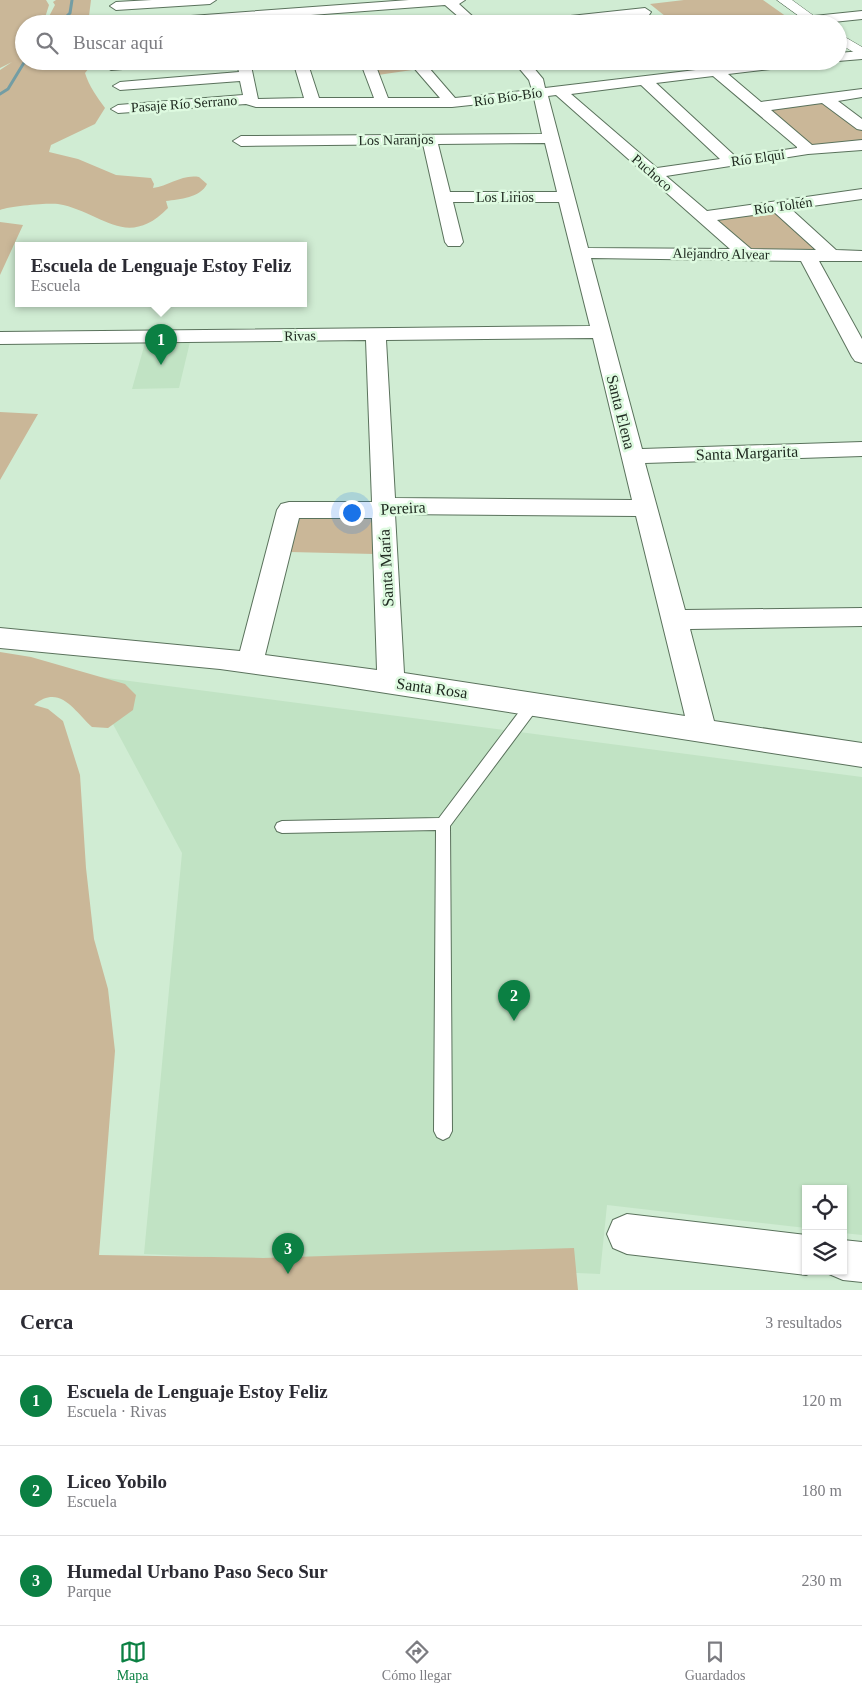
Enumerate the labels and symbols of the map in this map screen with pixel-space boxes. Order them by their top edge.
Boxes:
street label: Río Bío-Bío [473,85,543,109]
street label: Pasaje Río Serrano [130,93,238,115]
street label: Los Naranjos [358,132,434,148]
street label: Río Elqui [730,147,786,169]
street label: Puchoco [629,152,675,194]
street label: Los Lirios [476,190,534,205]
street label: Río Toltén [753,194,813,218]
street label: Alejandro Alvear [672,246,770,262]
pin: 1 [145,324,177,365]
street label: Rivas [284,328,316,344]
street label: Santa Elena [604,373,638,451]
street label: Santa Margarita [696,443,798,464]
street label: Pereira [380,498,426,518]
your location [339,500,365,526]
street label: Santa María [375,529,397,607]
street label: Santa Rosa [395,675,469,701]
pin: 2 [498,980,530,1021]
pin: 3 [272,1233,304,1274]

